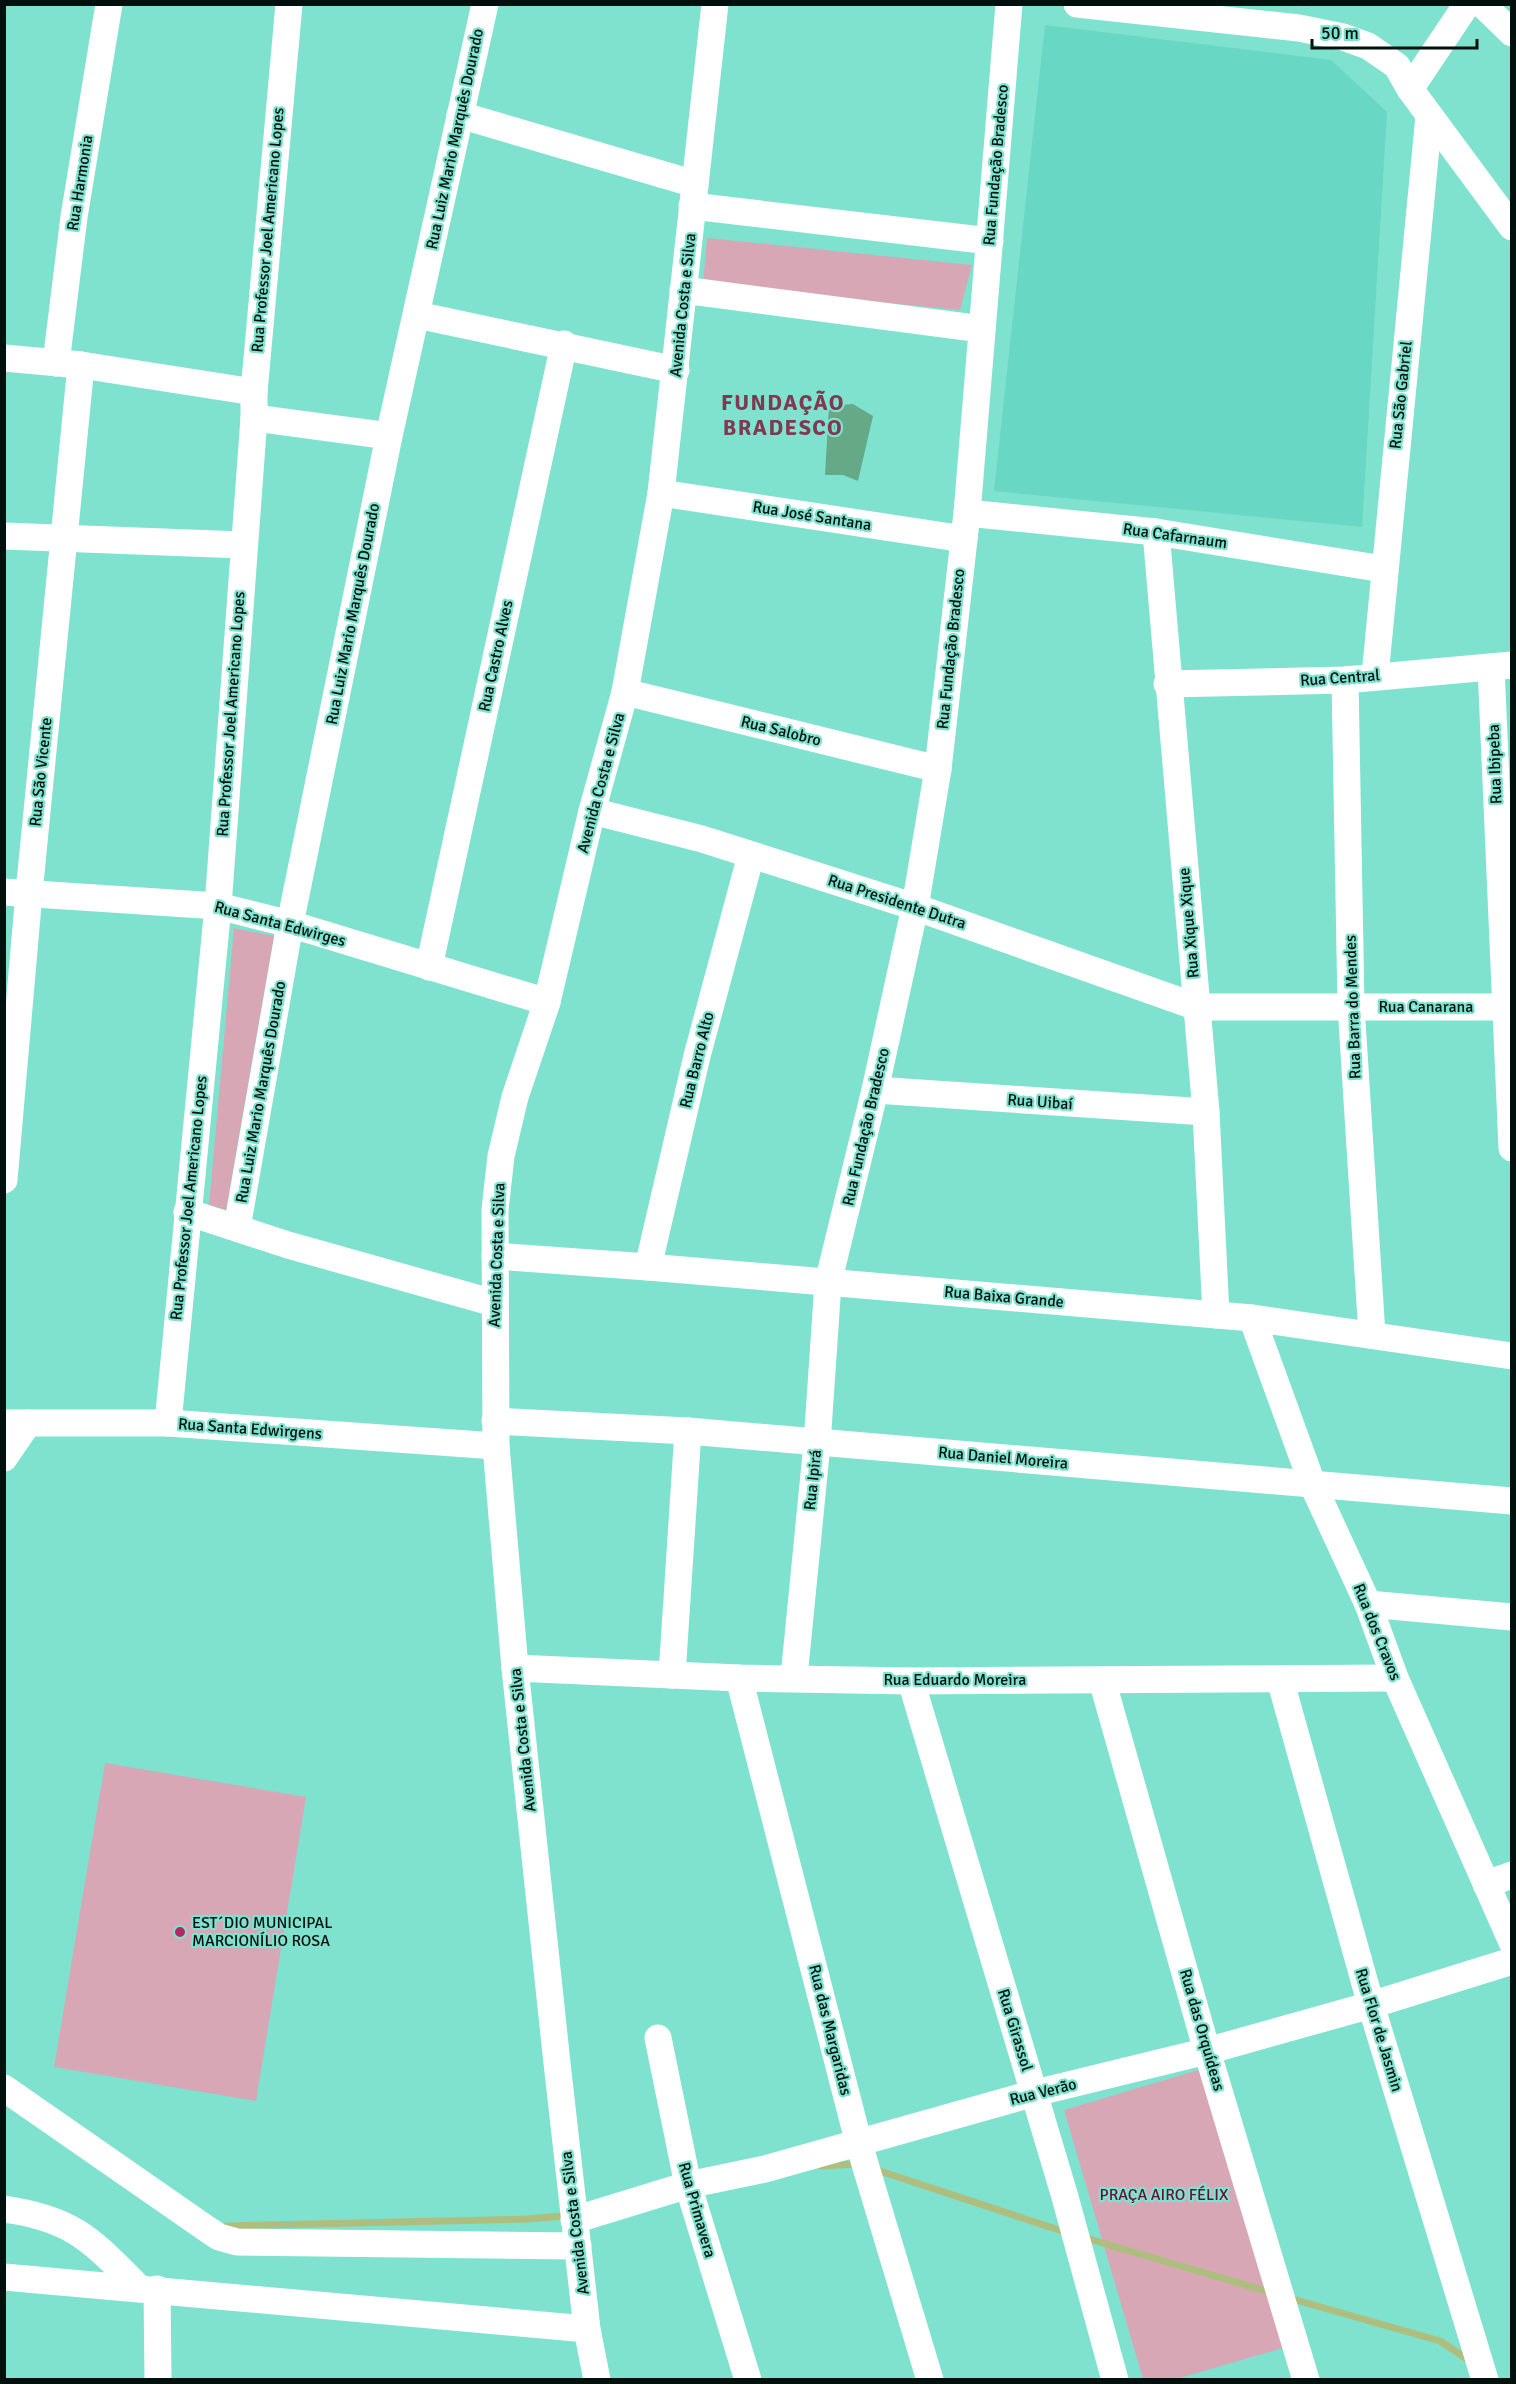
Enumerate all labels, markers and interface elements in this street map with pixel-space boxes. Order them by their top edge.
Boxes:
scale bar [1312,12,1477,50]
text: 50 m [1321,22,1359,44]
street label: Rua Luiz Mario Marquês Dourado [422,27,488,251]
street label: Rua Fundação Bradesco [979,84,1013,246]
street label: Rua Professor Joel Americano Lopes [247,107,289,353]
street label: Rua Harmonia [63,134,97,232]
street label: Avenida Costa e Silva [666,232,700,378]
street label: Rua São Gabriel [1385,340,1417,450]
district label: FUNDAÇÃO BRADESCO [721,389,845,441]
street label: Rua José Santana [751,497,873,535]
street label: Rua Luiz Mario Marquês Dourado [322,502,384,726]
street label: Rua Cafarnaum [1122,519,1228,553]
street label: Rua Fundação Bradesco [933,568,969,730]
street label: Rua Professor Joel Americano Lopes [212,591,250,837]
street label: Rua Castro Alves [474,598,518,714]
street label: Rua Central [1299,665,1381,691]
street label: Avenida Costa e Silva [573,711,629,855]
street label: Rua Salobro [739,711,823,751]
street label: Rua São Vicente [25,716,57,828]
street label: Rua Ibipeba [1484,724,1506,804]
street label: Rua Xique Xique [1174,867,1204,979]
street label: Rua Presidente Dutra [825,870,969,934]
street label: Rua Santa Edwirges [212,897,348,951]
street label: Rua Barra do Mendes [1340,935,1366,1079]
street label: Rua Luiz Mario Marquês Dourado [232,979,290,1205]
street label: Rua Canarana [1379,997,1473,1017]
street label: Rua Barro Alto [675,1010,719,1110]
street label: Rua Fundação Bradesco [838,1046,894,1208]
street label: Rua Professor Joel Americano Lopes [166,1075,212,1321]
street label: Rua Uibaí [1007,1090,1074,1114]
street label: Avenida Costa e Silva [484,1182,510,1328]
street label: Rua Baixa Grande [943,1282,1065,1312]
street label: Rua Santa Edwirgens [177,1414,323,1444]
street label: Rua Daniel Moreira [937,1442,1069,1474]
street label: Rua Ipirá [800,1449,826,1511]
street label: Rua dos Cravos [1348,1581,1406,1683]
street label: Avenida Costa e Silva [506,1667,540,1813]
street label: Rua Eduardo Moreira [884,1670,1026,1690]
place label: EST´DIO MUNICIPAL MARCIONÍLIO ROSA [192,1913,332,1951]
marker: EST´DIO MUNICIPAL MARCIONÍLIO ROSA [173,1925,187,1939]
street label: Rua das Margaridas [804,1962,856,2098]
street label: Rua Flor de Jasmin [1351,1966,1407,2094]
street label: Rua das Orquídeas [1175,1967,1229,2093]
street label: Rua Girassol [993,1986,1037,2074]
street label: Rua Verão [1008,2074,1078,2110]
street label: Avenida Costa e Silva [556,2150,594,2296]
street label: Rua Primavera [674,2160,720,2260]
park label: PRAÇA AIRO FÉLIX [1100,2185,1229,2205]

